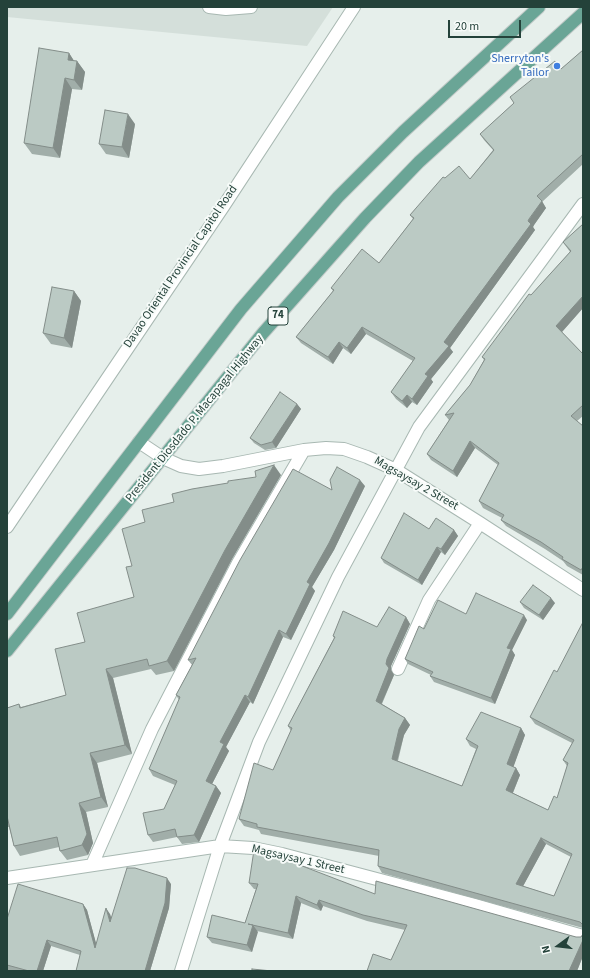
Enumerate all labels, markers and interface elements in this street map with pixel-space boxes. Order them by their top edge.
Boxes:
scale bar [450,12,523,38]
text: 20 m [455,18,479,35]
place label: Sherryton's Tailor [491,52,549,80]
marker: Sherryton's Tailor [552,61,562,71]
street label: Davao Oriental Provincial Capitol Road [121,183,241,351]
road number: 74 [268,307,288,325]
street label: President Diosdado P. Macapagal Highway [123,333,267,505]
street label: Magsaysay 2 Street [371,454,461,514]
street label: Magsaysay 1 Street [250,842,346,878]
north arrow [538,926,578,966]
text: N [538,944,554,955]

